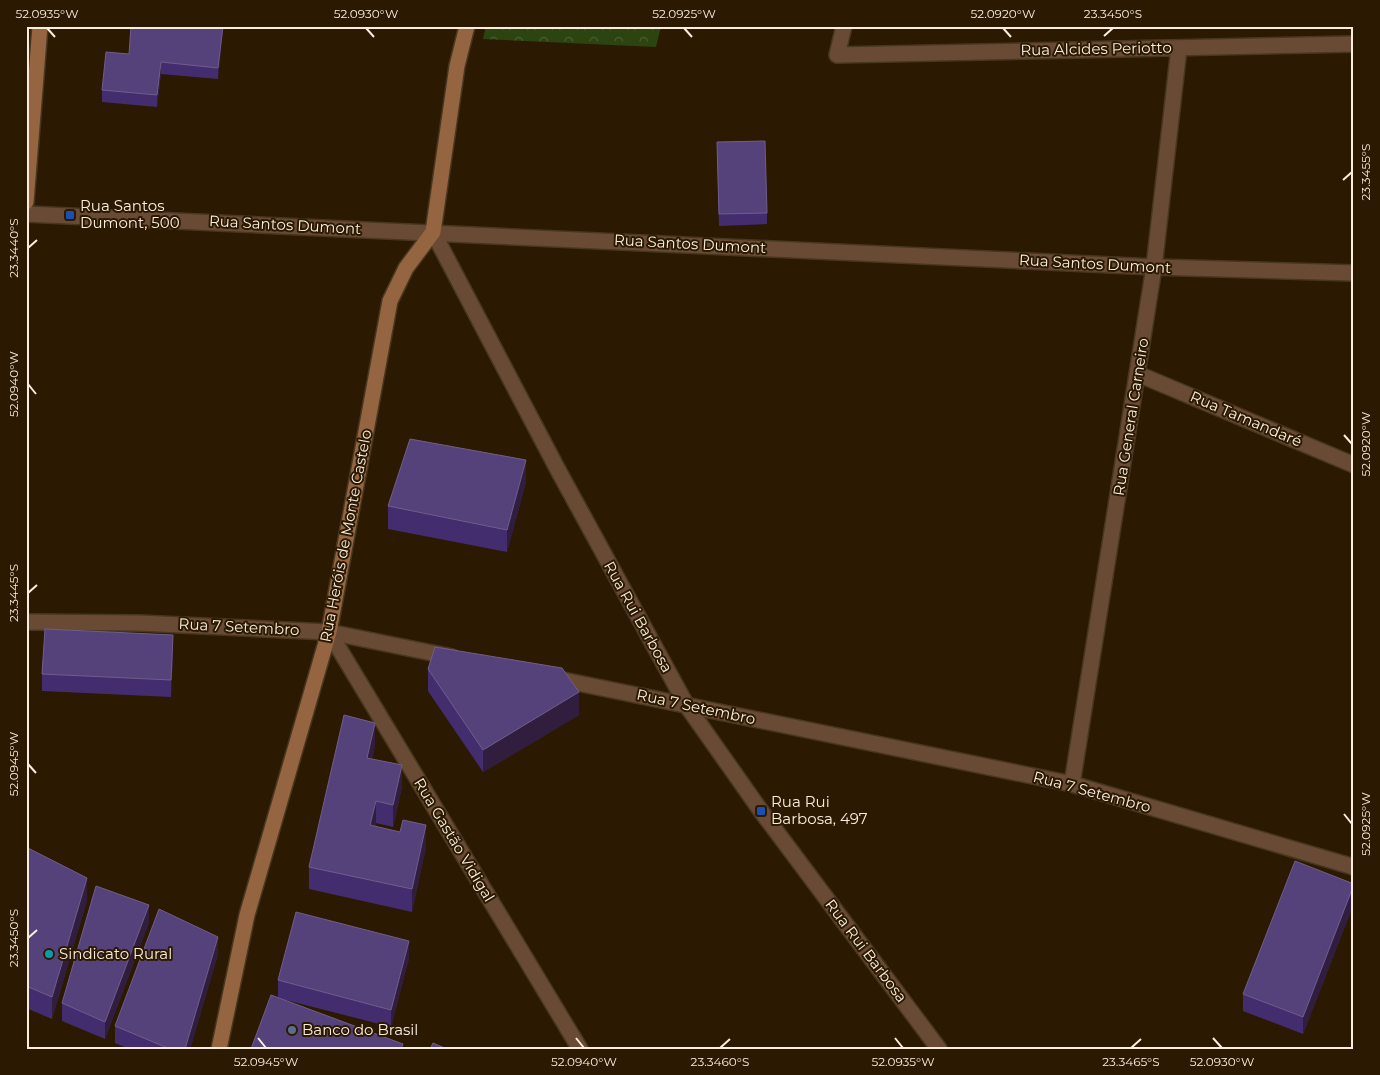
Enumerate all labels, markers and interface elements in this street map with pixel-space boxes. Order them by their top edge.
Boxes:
text: 52.0935°W [15,6,79,21]
text: 52.0930°W [334,6,398,21]
text: 52.0925°W [652,6,716,21]
text: 52.0920°W [971,6,1035,21]
text: 23.3450°S [1084,6,1142,21]
street label: Rua Alcides Periotto [1020,38,1172,59]
text: 23.3455°S [1358,144,1373,200]
place label: Rua Santos Dumont, 500 [80,196,180,232]
marker: Rua Santos Dumont, 500 [64,209,76,221]
street label: Rua Santos Dumont [208,211,362,238]
text: 23.3440°S [6,218,21,278]
street label: Rua Santos Dumont [613,230,767,257]
street label: Rua Santos Dumont [1018,250,1172,277]
street label: Rua General Carneiro [1109,337,1152,497]
text: 52.0940°W [6,351,21,417]
street label: Rua Tamandaré [1187,386,1305,451]
text: 52.0920°W [1358,412,1373,476]
street label: Rua Heróis de Monte Castelo [316,428,375,644]
street label: Rua Rui Barbosa [600,558,677,676]
text: 23.3445°S [6,564,21,622]
street label: Rua 7 Setembro [178,614,300,639]
street label: Rua 7 Setembro [635,685,757,728]
text: 52.0945°W [6,732,21,796]
street label: Rua 7 Setembro [1031,767,1153,816]
street label: Rua Gastão Vidigal [410,774,499,905]
place label: Rua Rui Barbosa, 497 [771,792,868,828]
text: 52.0925°W [1358,792,1373,856]
marker: Rua Rui Barbosa, 497 [755,805,767,817]
street label: Rua Rui Barbosa [821,895,911,1006]
text: 23.3450°S [6,909,21,967]
place label: Sindicato Rural [59,944,172,963]
marker: Sindicato Rural [43,948,55,960]
place label: Banco do Brasil [302,1020,418,1039]
marker: Banco do Brasil [286,1024,298,1036]
text: 52.0945°W [234,1054,298,1069]
text: 52.0940°W [551,1054,617,1069]
text: 23.3460°S [691,1054,749,1069]
text: 52.0935°W [871,1054,935,1069]
text: 23.3465°S [1102,1054,1160,1069]
text: 52.0930°W [1190,1054,1254,1069]

